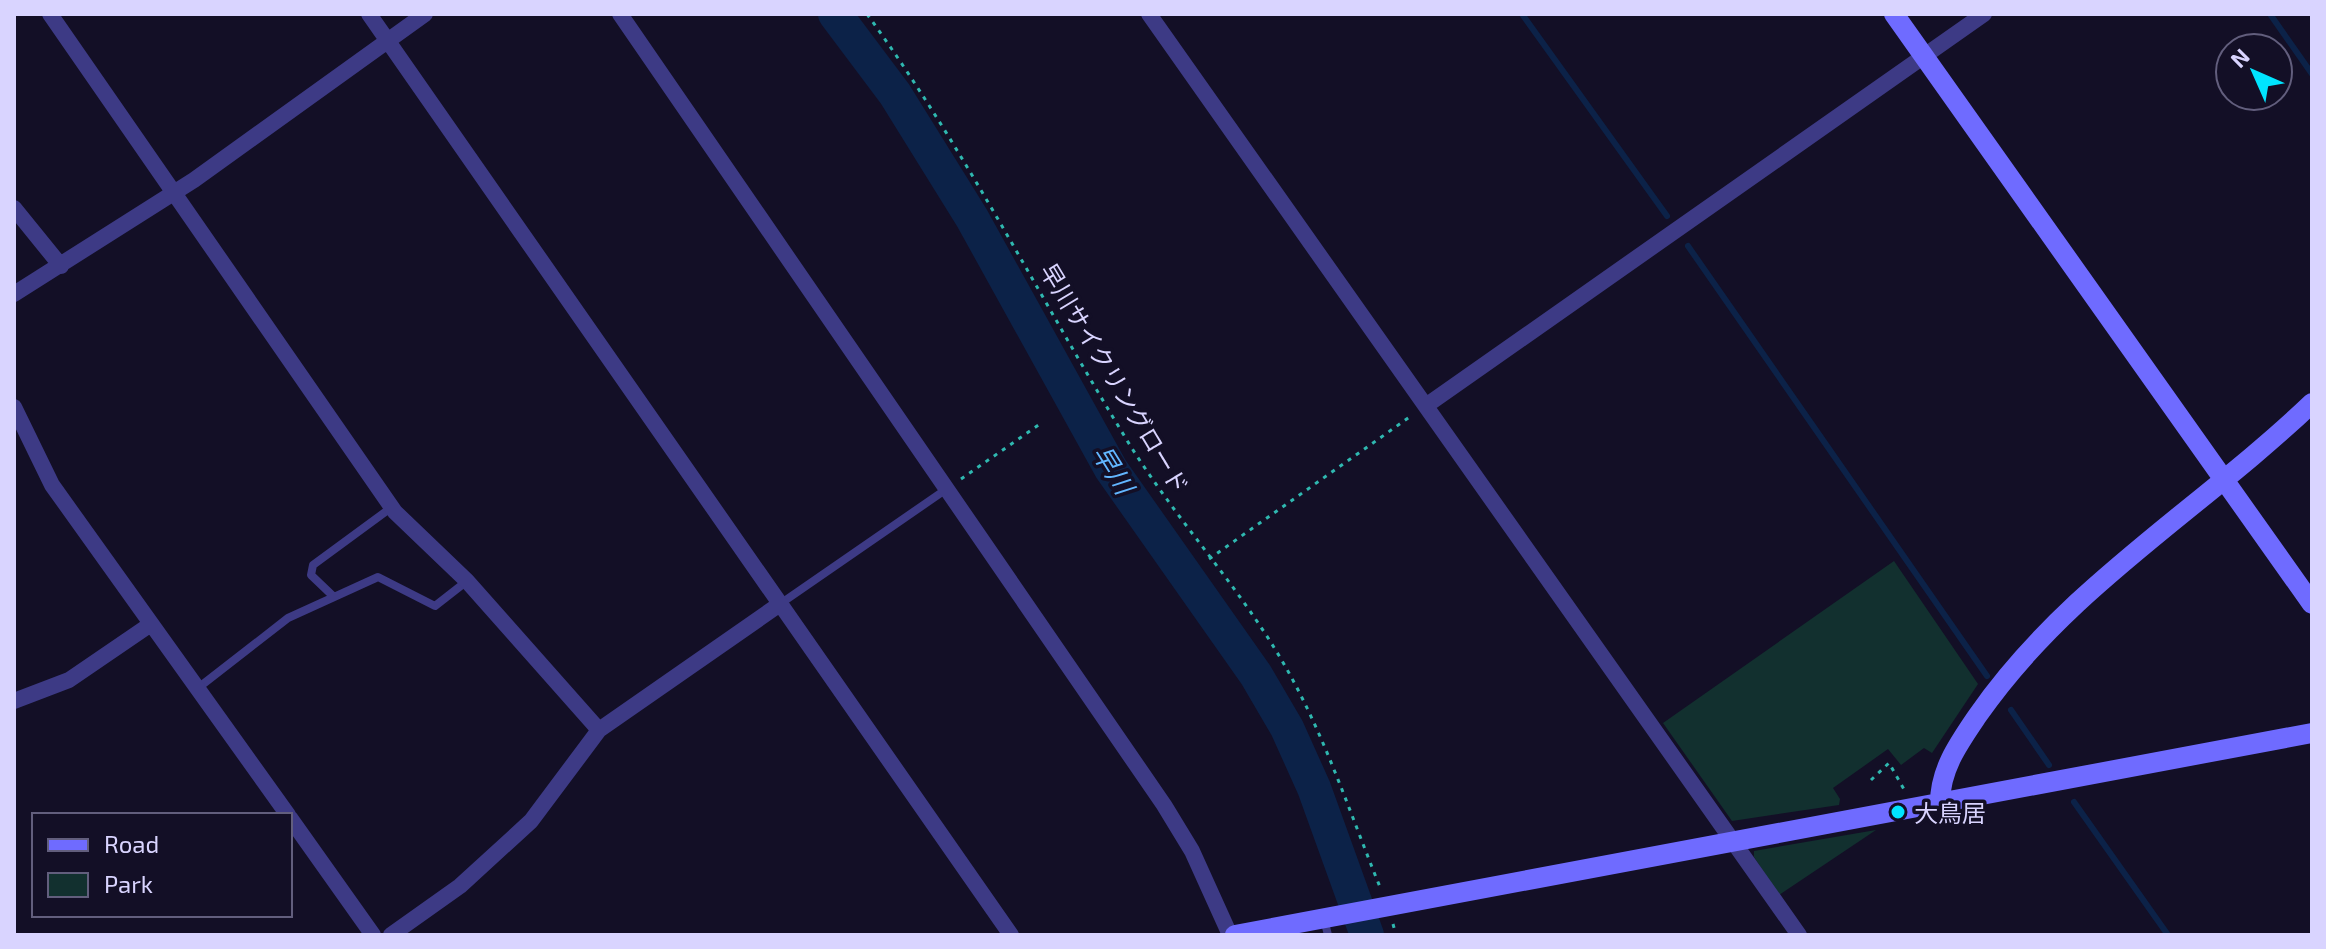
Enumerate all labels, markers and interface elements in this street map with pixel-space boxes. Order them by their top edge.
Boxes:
north arrow [2214,32,2294,112]
text: N [2224,42,2254,72]
street label: 早川サイクリングロード [1035,257,1195,499]
water label: 早川 [1087,439,1141,499]
place label: 大鳥居 [1914,798,1986,827]
marker: 大鳥居 [1889,803,1907,821]
legend [32,813,292,917]
text: Road [104,829,159,858]
text: Park [104,869,153,898]

